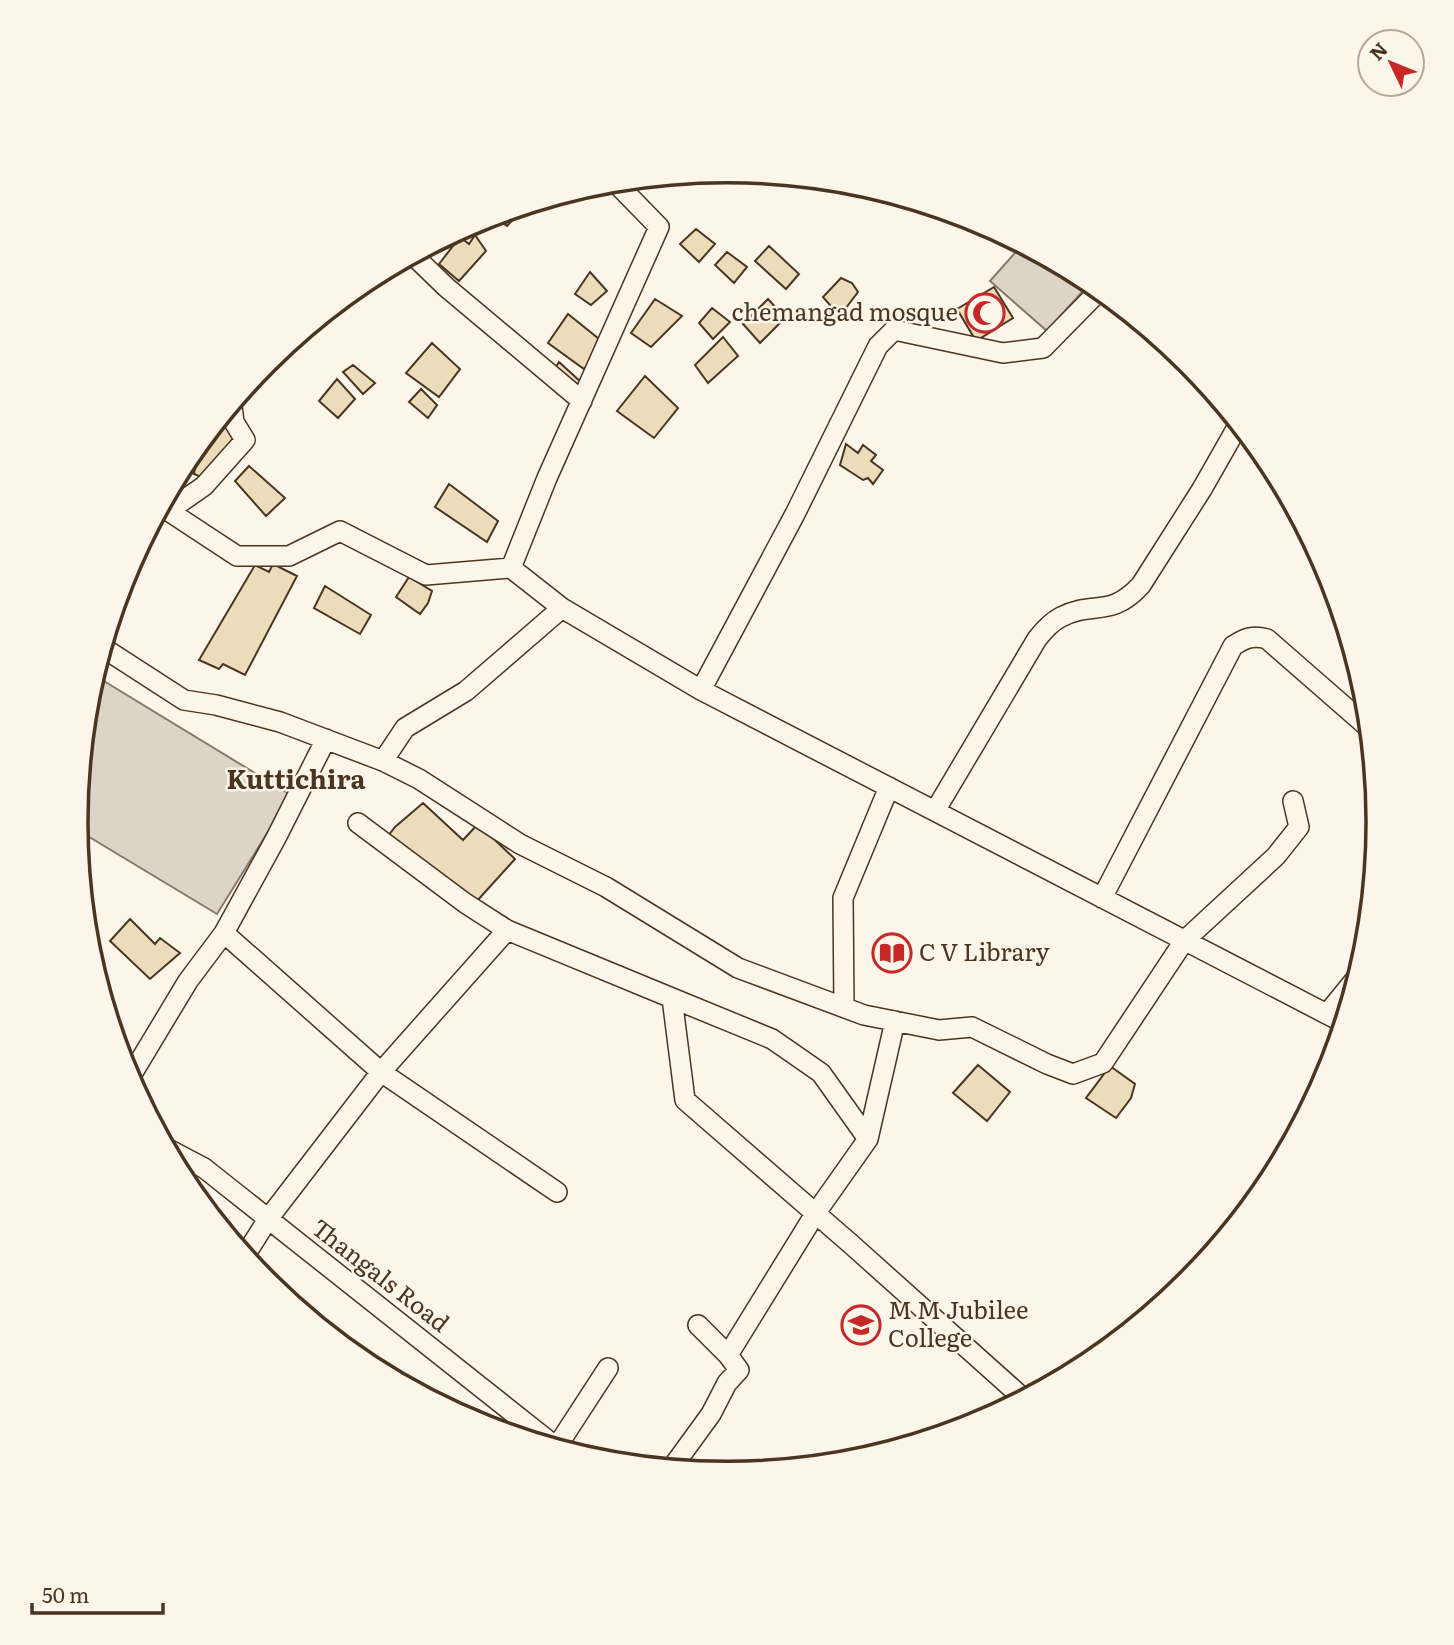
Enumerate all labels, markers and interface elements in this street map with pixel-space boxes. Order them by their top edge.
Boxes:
north arrow [1356,28,1426,98]
text: N [1362,35,1394,66]
mosque icon: chemangad mosque [964,292,1006,334]
place label: chemangad mosque [731,293,958,328]
district label: Kuttichira [227,758,365,797]
library icon: C V Library [871,932,913,974]
place label: C V Library [919,933,1050,968]
street label: Thangals Road [305,1209,458,1339]
place label: M M Jubilee College [888,1291,1028,1354]
school or university icon: M M Jubilee College [840,1304,882,1346]
scale bar [32,1572,163,1616]
text: 50 m [42,1578,89,1609]

